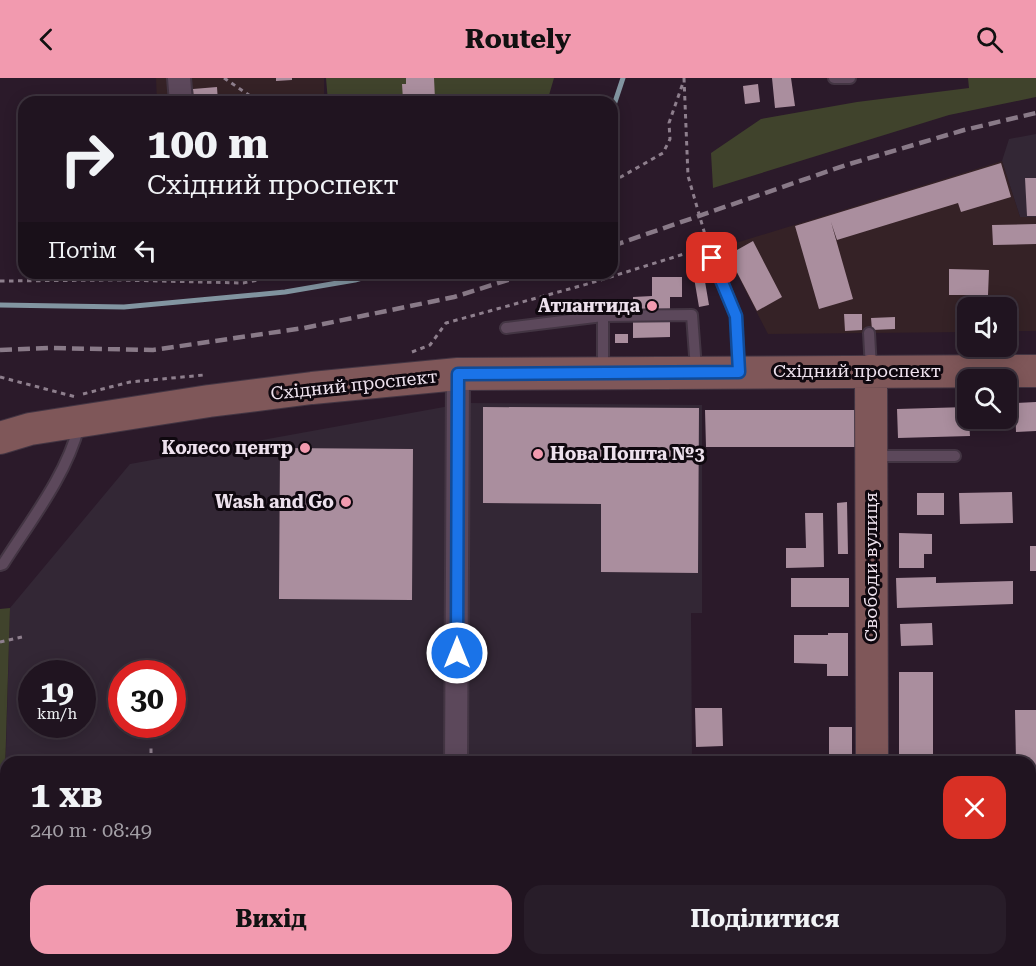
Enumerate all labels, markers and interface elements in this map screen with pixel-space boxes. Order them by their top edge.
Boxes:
icon: back [30,23,63,56]
text: Routely [465,23,571,55]
icon: search [973,23,1006,56]
text: 100 m [147,119,269,168]
icon: right [48,120,126,198]
text: Східний проспект [147,169,399,201]
pin [686,232,737,283]
icon: left [129,234,162,267]
text: Потім [48,238,117,263]
icon: arrive [695,241,728,274]
place label: Атлантида [538,295,640,316]
map controls [957,297,1017,429]
button: sound [957,297,1017,357]
marker: Атлантида [645,299,659,313]
street label: Східний проспект [773,360,941,381]
street label: Східний проспект [269,365,438,404]
button: search [957,369,1017,429]
place label: Колесо центр [162,437,293,458]
marker: Колесо центр [298,441,312,455]
place label: Нова Пошта №3 [550,443,705,464]
marker: Нова Пошта №3 [531,447,545,461]
place label: Wash and Go [215,491,334,512]
street label: Свободи вулиця [860,492,881,642]
marker: Wash and Go [339,495,353,509]
position arrow [425,621,489,685]
speed limit sign: 30 [108,660,186,738]
text: 19 [40,674,74,709]
text: km/h [37,705,77,723]
text: 1 хв [30,774,103,816]
button: close [943,776,1006,839]
text: 240 m · 08:49 [30,818,152,842]
button: Вихід [30,885,512,954]
button: Поділитися [524,885,1006,954]

